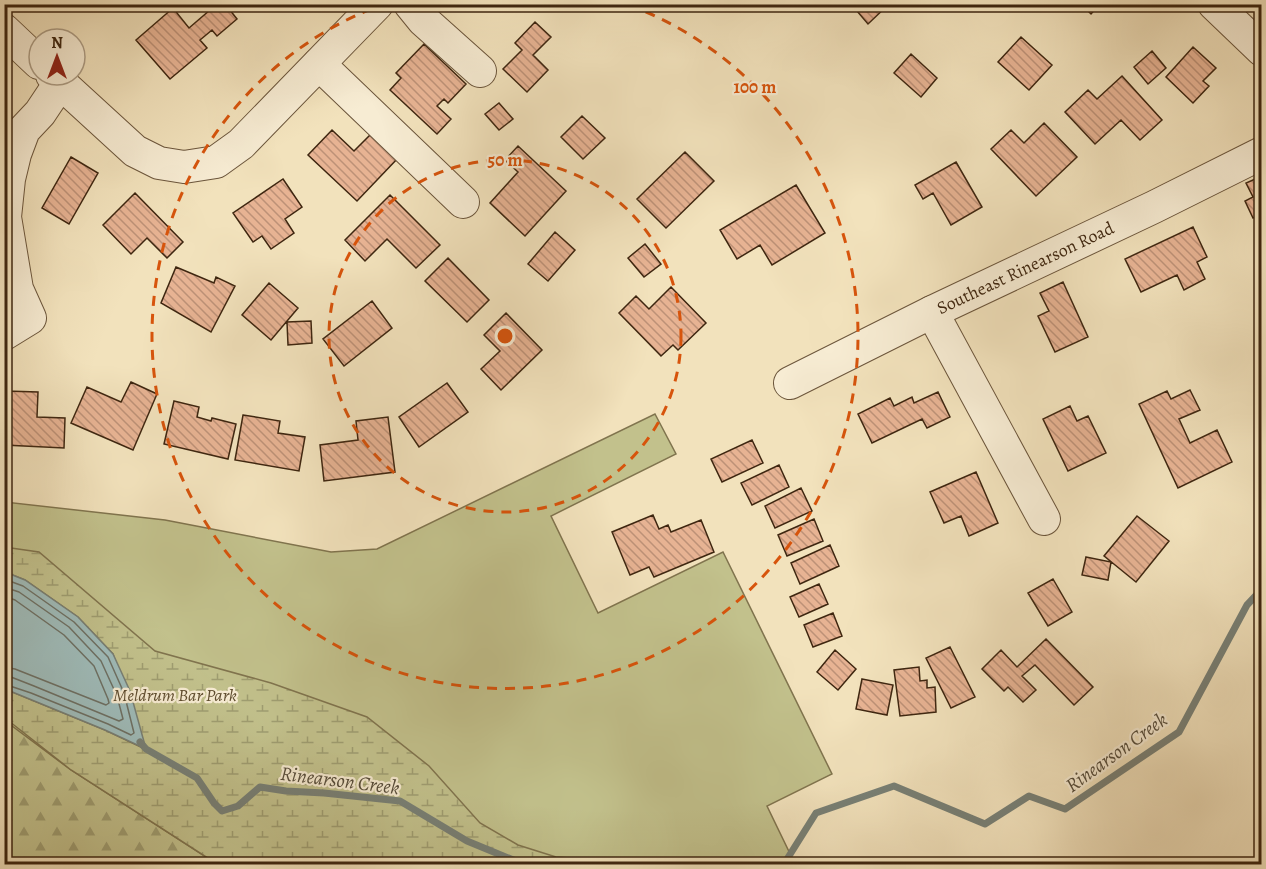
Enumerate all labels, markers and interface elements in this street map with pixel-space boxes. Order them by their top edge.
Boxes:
north arrow [27,27,87,87]
text: N [51,32,63,54]
text: 100 m [734,75,776,99]
text: 50 m [488,148,522,172]
street label: Southeast Rinearson Road [933,216,1118,320]
centre of rings [495,326,515,346]
park label: Meldrum Bar Park [113,683,237,707]
water label: Rinearson Creek [1060,706,1173,799]
water label: Rinearson Creek [279,760,401,801]

